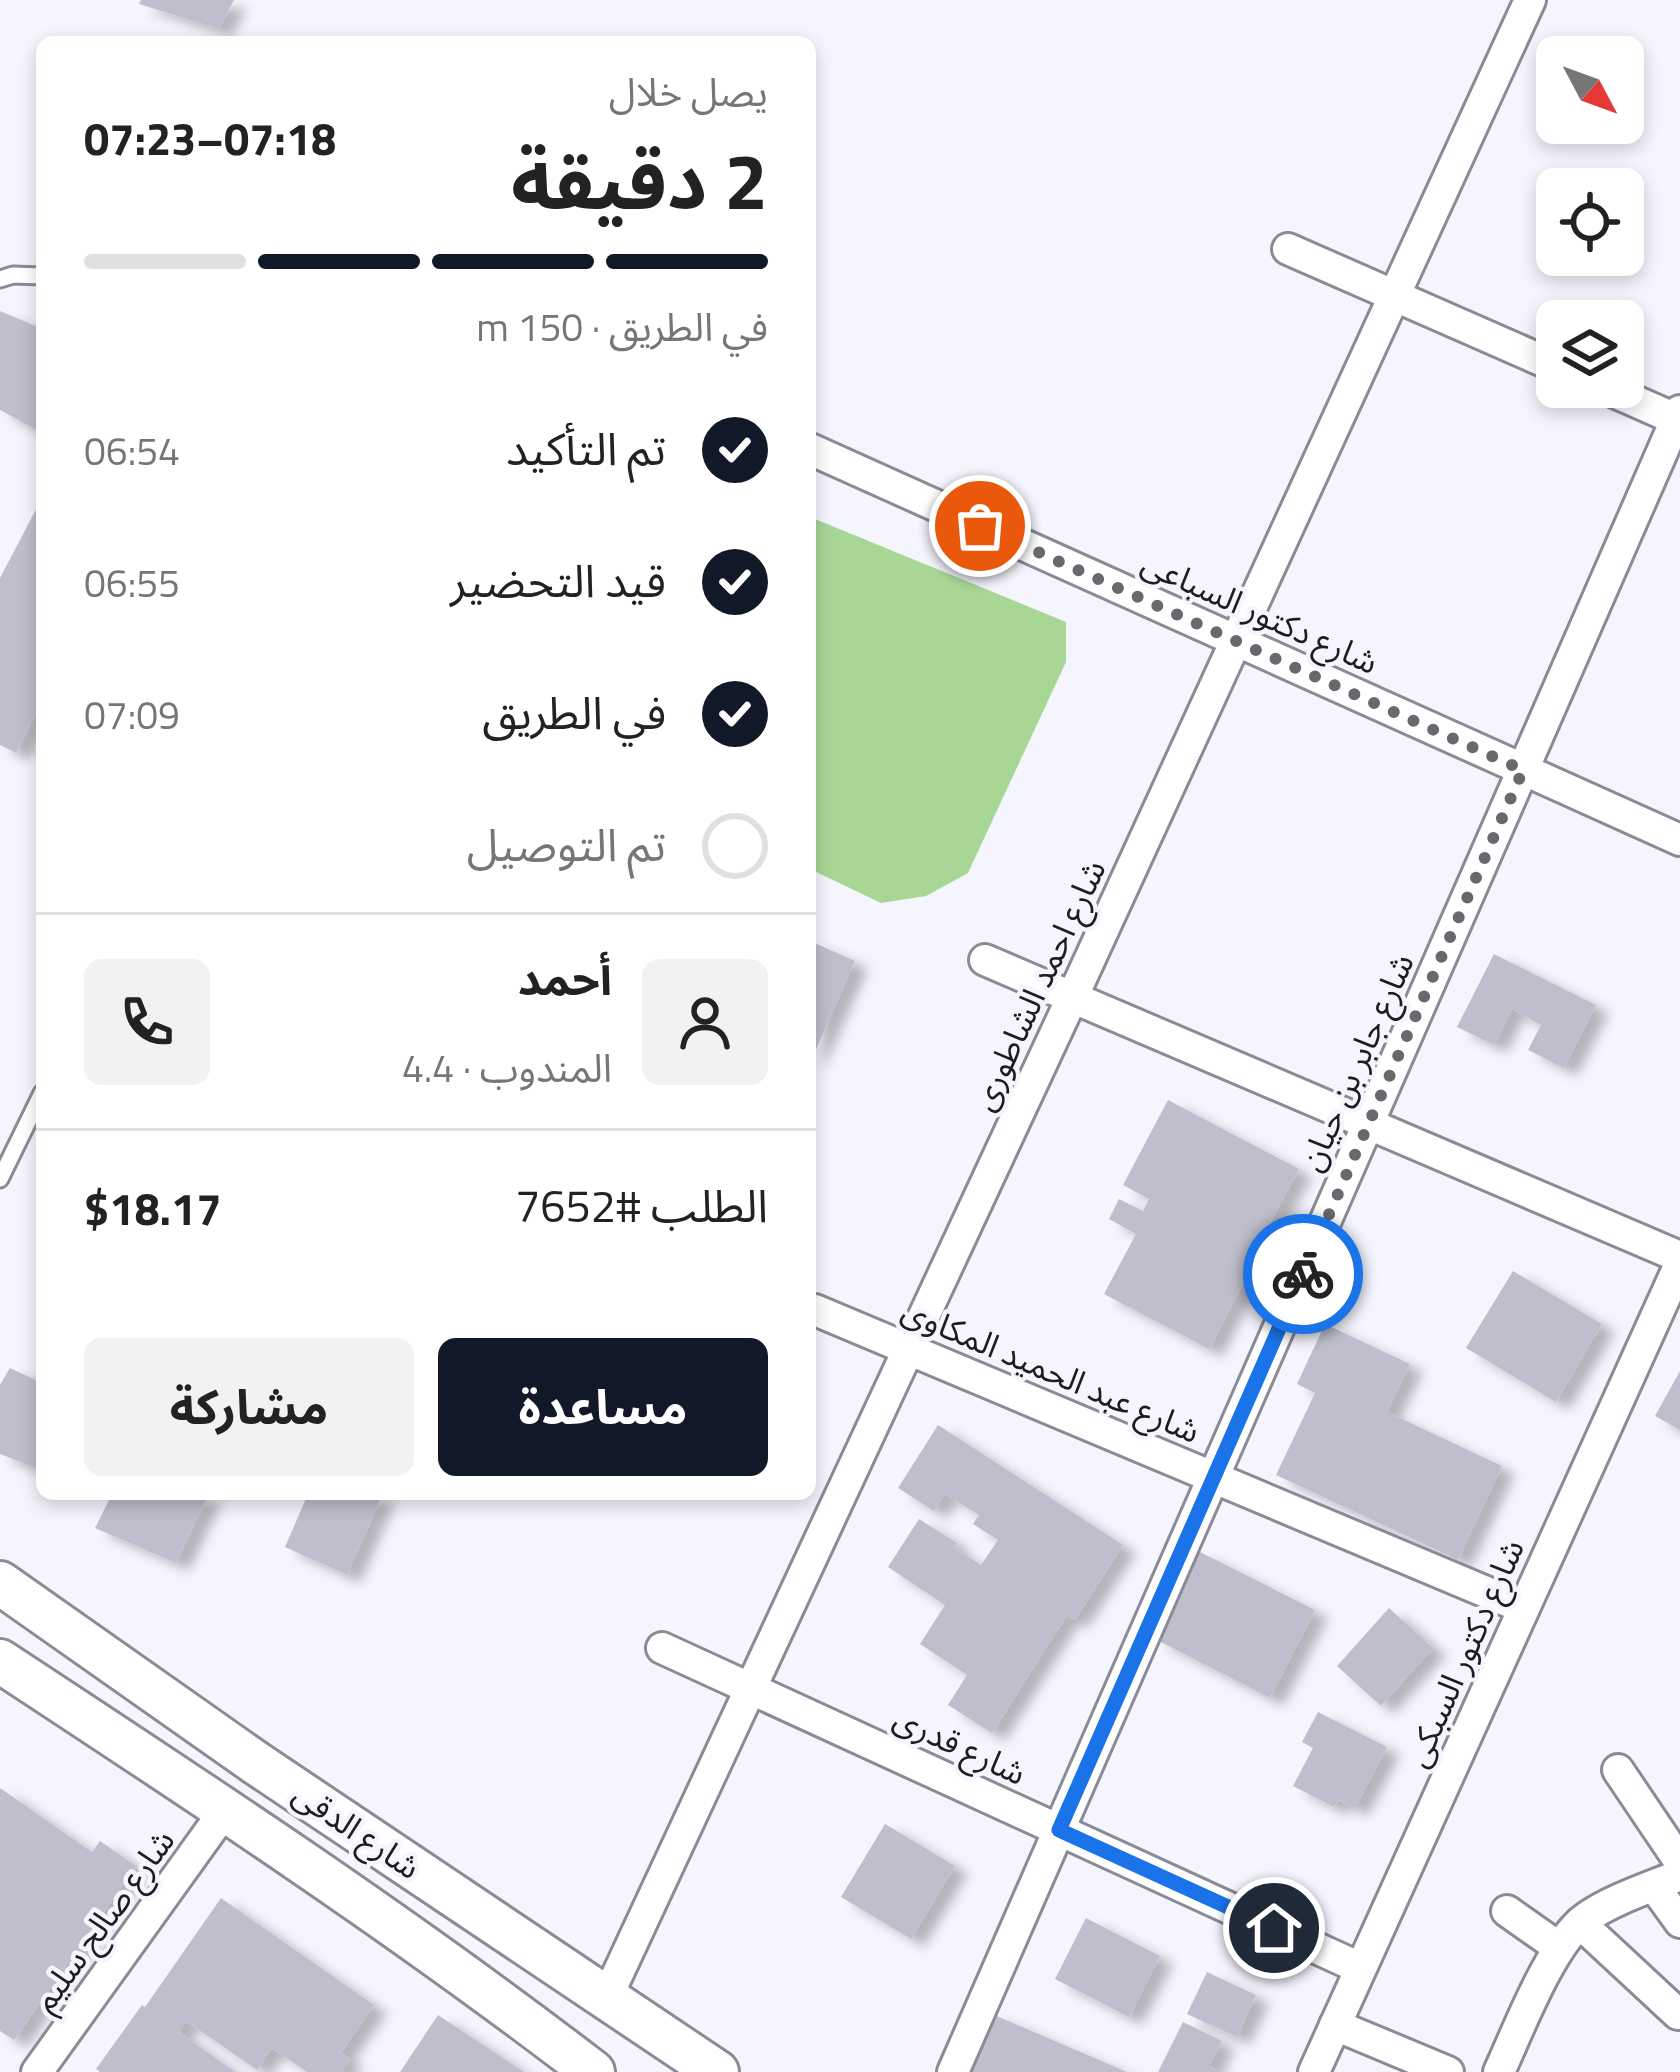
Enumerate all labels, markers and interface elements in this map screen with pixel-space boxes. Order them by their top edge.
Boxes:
north arrow [1536,36,1644,144]
map controls [1536,36,1644,408]
text: يصل خلال [609,62,768,121]
text: 07:18–07:23 [84,104,336,172]
text: 2 دقيقة [511,121,768,239]
button: locate [1536,168,1644,276]
text: في الطريق · 150 m [476,297,768,356]
button: layers [1536,300,1644,408]
text: تم التأكيد [506,414,666,482]
icon: check [702,417,768,483]
text: 06:54 [84,421,180,480]
pin [929,475,1031,577]
icon: bag [947,493,1013,559]
street label: شارع دكتور السباعى [1134,537,1386,687]
text: قيد التحضير [450,546,666,614]
icon: check [702,549,768,615]
text: 06:55 [84,553,180,612]
text: في الطريق [482,678,666,746]
icon: check [702,681,768,747]
text: 07:09 [84,685,180,744]
text: تم التوصيل [467,810,666,878]
street label: شارع احمد الشاطورى [958,851,1118,1119]
text: أحمد [518,944,612,1012]
street label: شارع جابر بن حيان [1286,945,1426,1179]
button: phone [84,959,210,1085]
button: person [642,959,768,1085]
text: المندوب · 4.4 [402,1038,612,1097]
text: الطلب #7652 [515,1171,768,1239]
text: $18.17 [84,1174,222,1242]
courier [1243,1214,1363,1334]
icon: bike [1270,1241,1336,1307]
street label: شارع عبد الحميد المكاوى [894,1285,1208,1455]
button: مشاركة [84,1338,414,1476]
button: مساعدة [438,1338,768,1476]
street label: شارع دكتور السبكى [1391,1531,1537,1775]
street label: شارع قدرى [886,1693,1034,1797]
street label: شارع الدقى [283,1769,431,1891]
street label: شارع صالح سليم [20,1818,187,2022]
pin [1223,1877,1325,1979]
icon: home [1241,1895,1307,1961]

